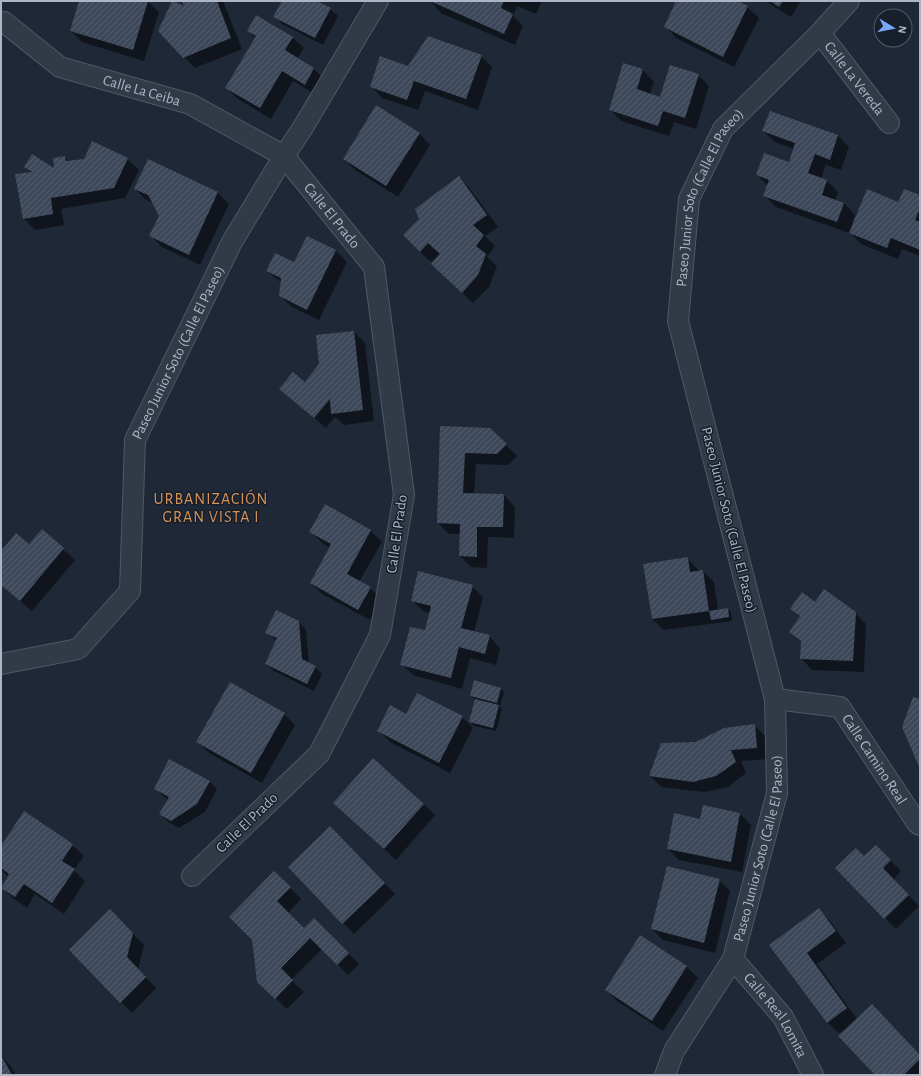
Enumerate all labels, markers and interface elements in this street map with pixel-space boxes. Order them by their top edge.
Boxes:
north arrow [873,8,913,48]
text: N [896,25,908,34]
street label: Calle La Vereda [822,39,888,118]
street label: Calle La Ceiba [101,72,182,108]
street label: Paseo Junior Soto (Calle El Paseo) [674,106,746,287]
street label: Calle El Prado [301,180,363,251]
street label: Paseo Junior Soto (Calle El Paseo) [129,263,227,442]
street label: Paseo Junior Soto (Calle El Paseo) [699,425,759,615]
district label: URBANIZACIÓN GRAN VISTA I [154,489,268,525]
street label: Calle El Prado [384,494,410,574]
street label: Calle Camino Real [839,711,910,807]
street label: Paseo Junior Soto (Calle El Paseo) [730,755,785,943]
street label: Calle El Prado [213,790,281,856]
street label: Calle Real Lomita [741,970,810,1060]

